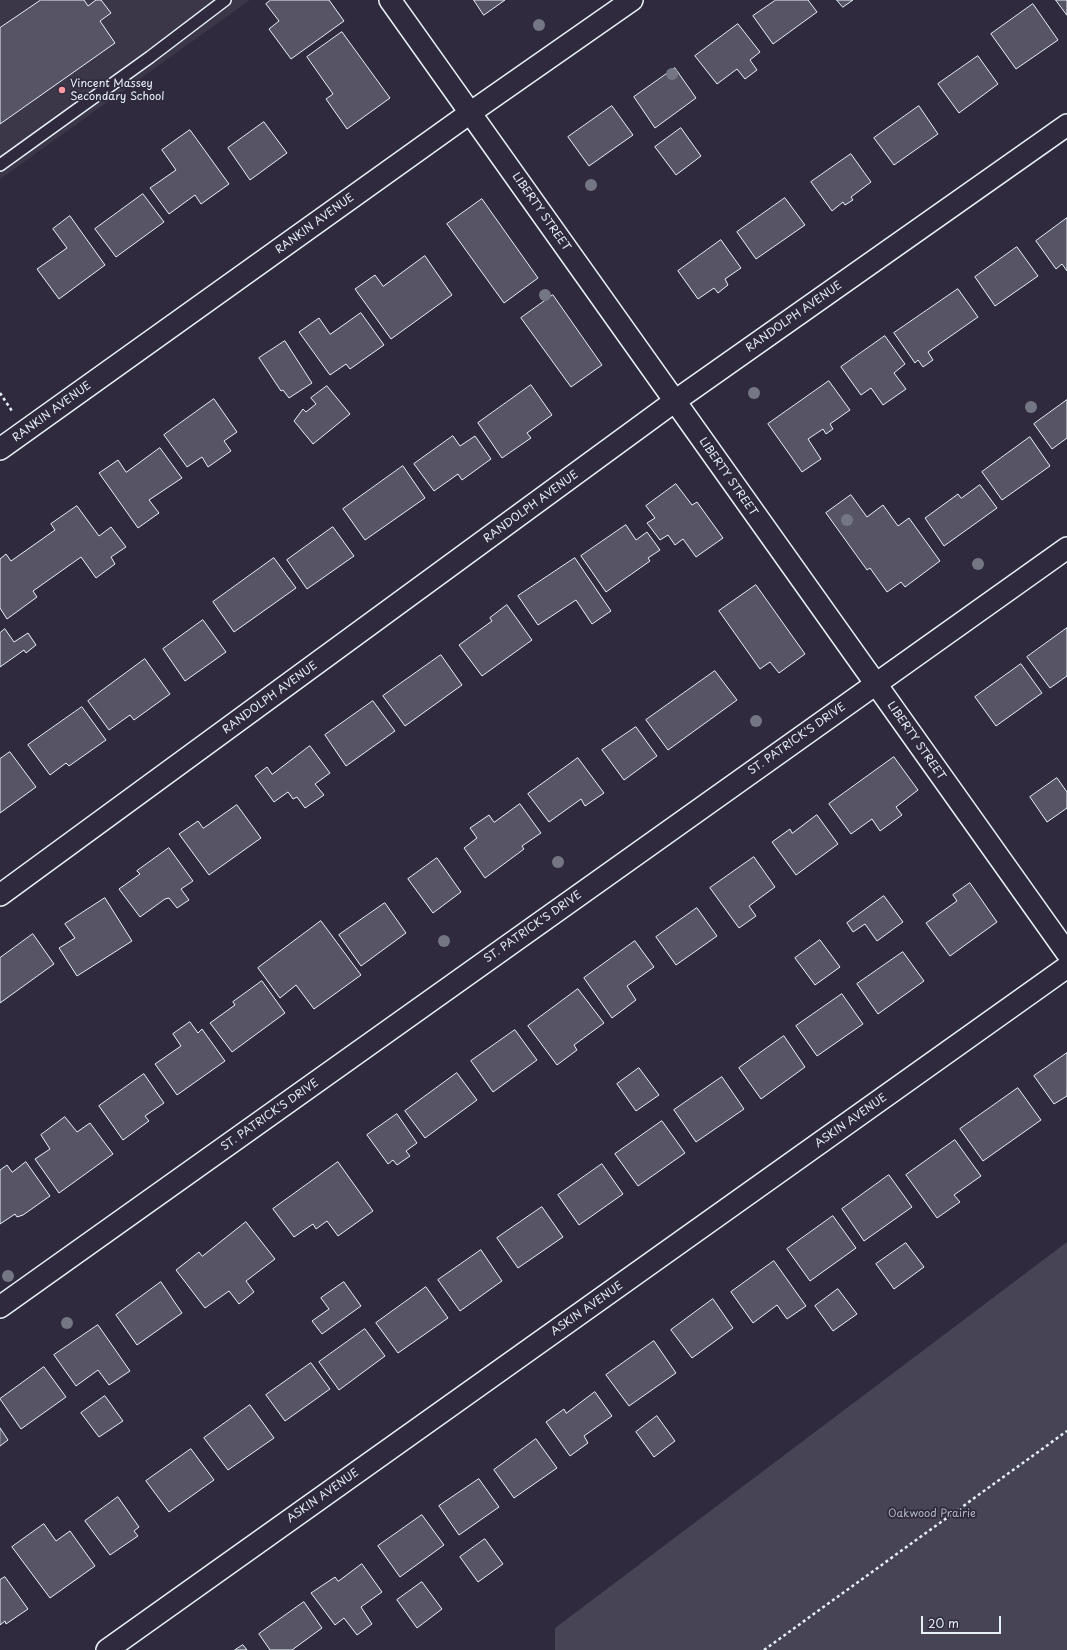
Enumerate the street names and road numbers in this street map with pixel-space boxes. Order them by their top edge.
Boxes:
street label: LIBERTY STREET [509,170,573,254]
street label: RANKIN AVENUE [273,191,357,257]
street label: RANDOLPH AVENUE [744,279,844,355]
street label: RANKIN AVENUE [10,379,94,445]
street label: LIBERTY STREET [696,435,760,519]
street label: RANDOLPH AVENUE [481,468,581,546]
street label: RANDOLPH AVENUE [220,659,320,737]
street label: LIBERTY STREET [884,699,948,783]
street label: ST. PATRICK'S DRIVE [746,700,848,778]
street label: ST. PATRICK'S DRIVE [482,888,584,966]
street label: ST. PATRICK'S DRIVE [219,1076,321,1154]
street label: ASKIN AVENUE [812,1091,890,1151]
street label: ASKIN AVENUE [548,1279,626,1339]
street label: ASKIN AVENUE [284,1466,362,1526]

